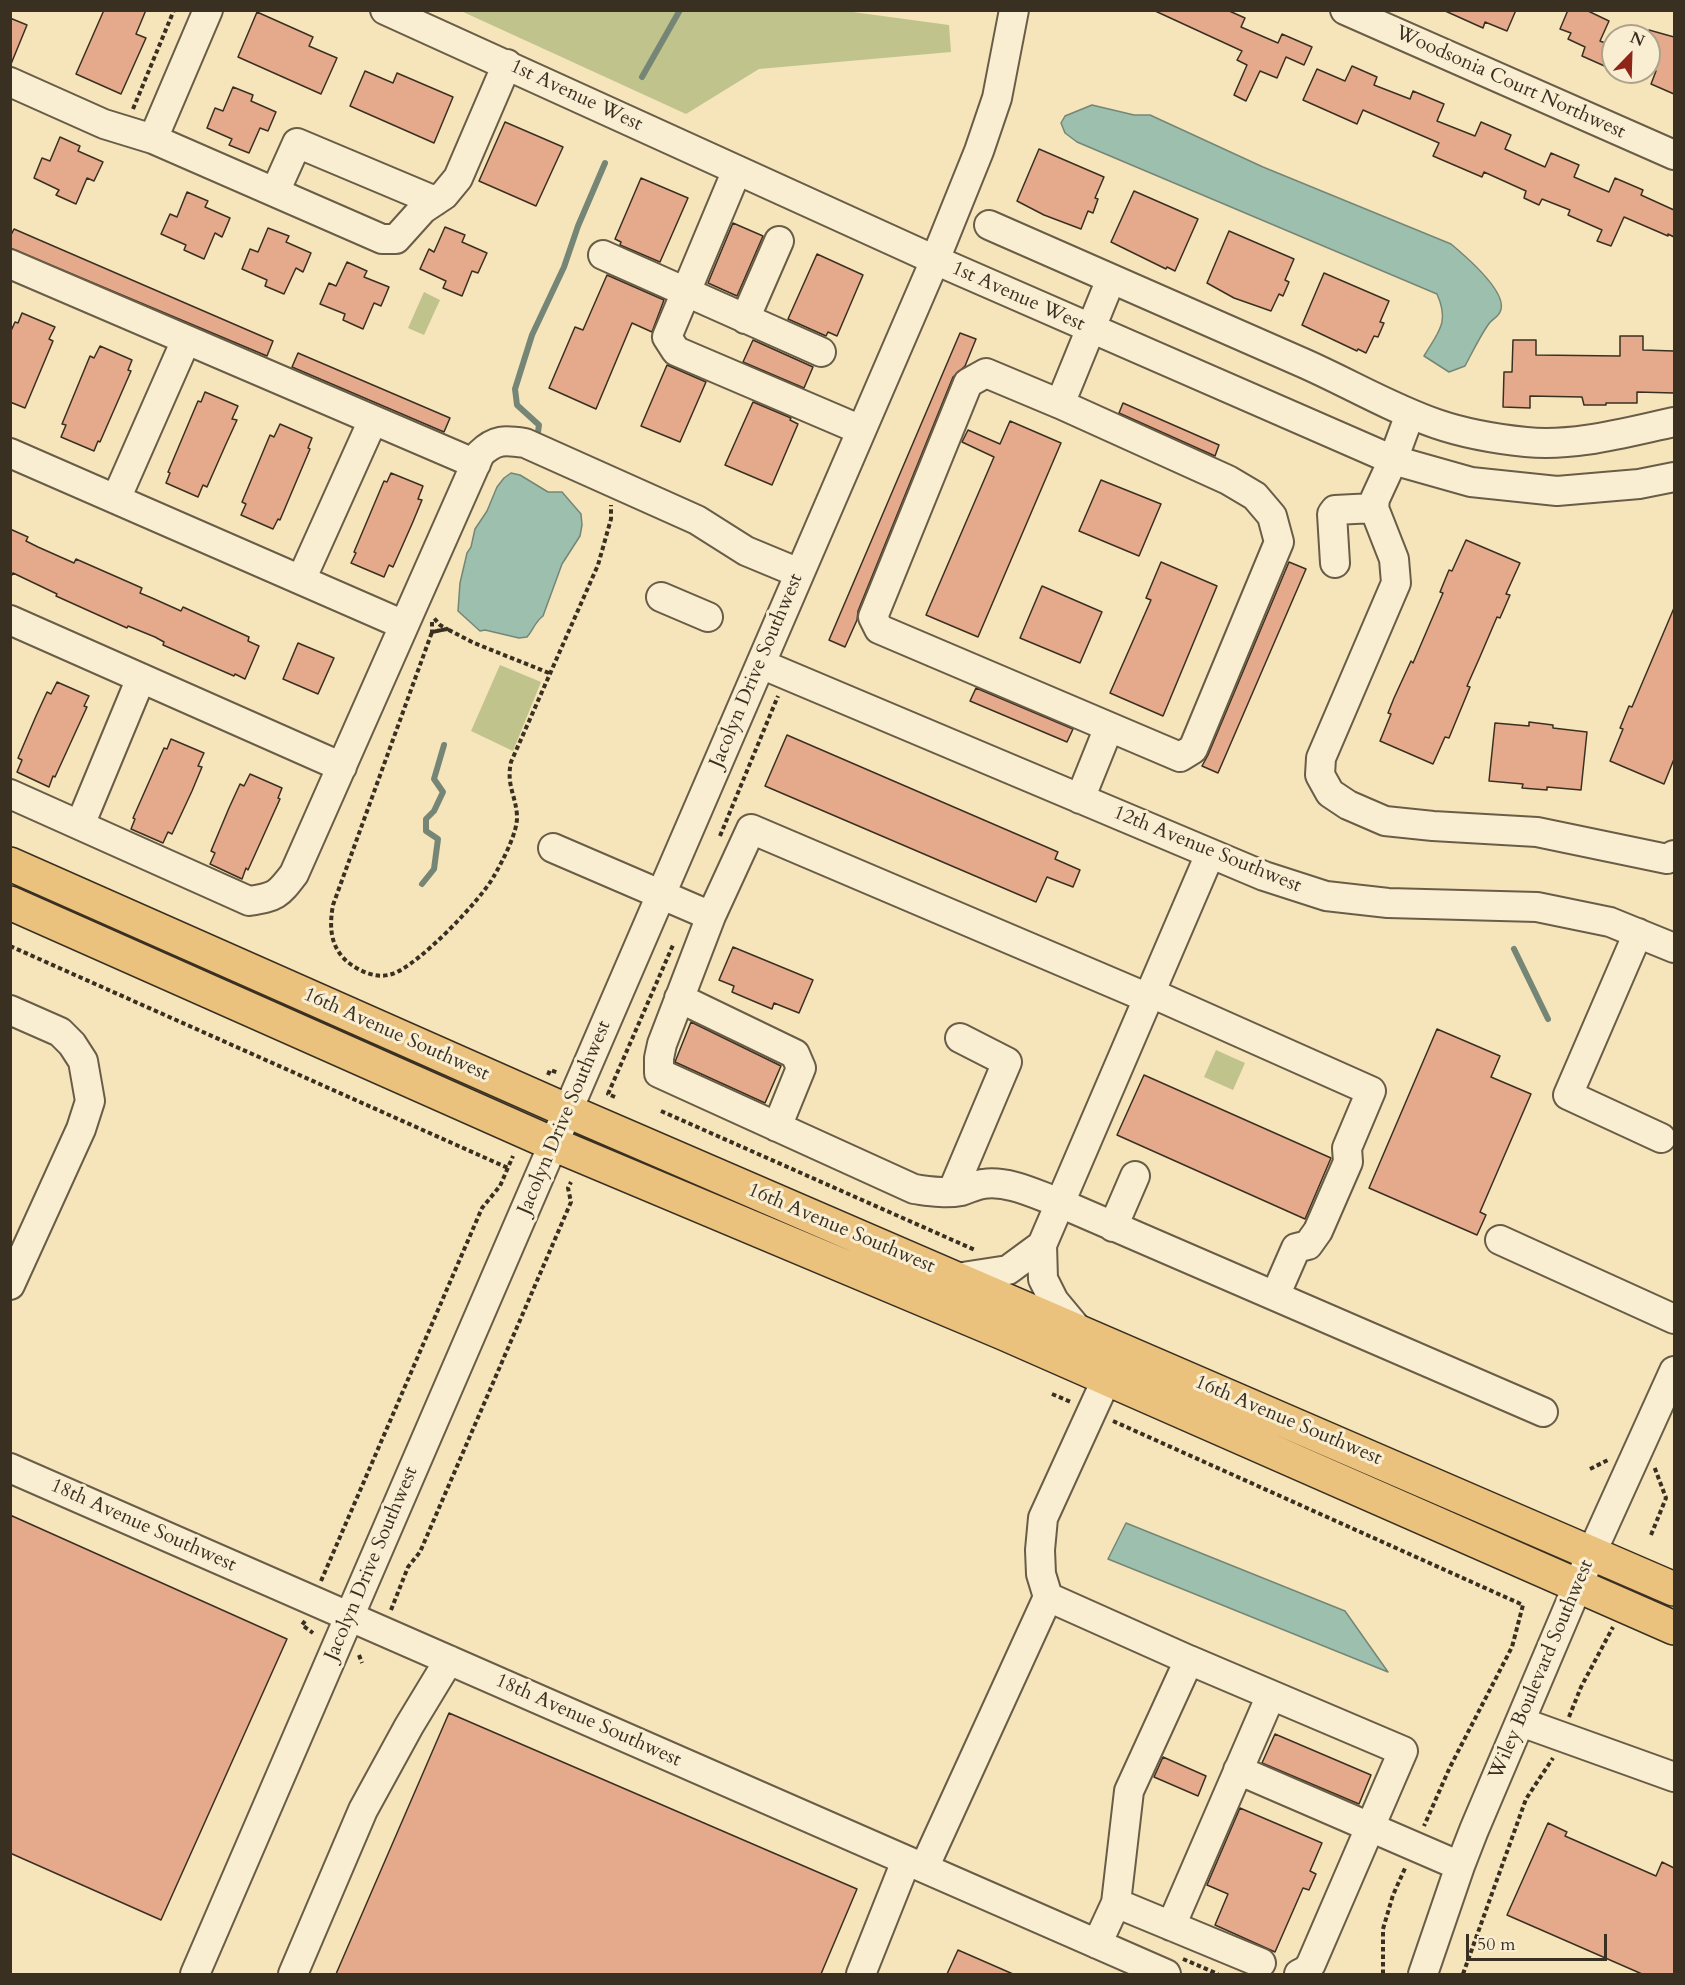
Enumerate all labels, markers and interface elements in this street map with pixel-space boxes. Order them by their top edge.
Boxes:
street label: Woodsonia Court Northwest [1391,21,1629,145]
north arrow [1601,24,1661,84]
text: N [1627,26,1648,52]
street label: 1st Avenue West [506,55,646,137]
street label: 1st Avenue West [948,257,1088,337]
street label: Jacolyn Drive Southwest [705,570,809,772]
street label: 12th Avenue Southwest [1110,801,1304,899]
street label: 16th Avenue Southwest [299,983,493,1087]
street label: Jacolyn Drive Southwest [513,1017,617,1219]
street label: 16th Avenue Southwest [744,1179,938,1279]
street label: 16th Avenue Southwest [1191,1371,1385,1471]
street label: Jacolyn Drive Southwest [320,1463,424,1665]
street label: 18th Avenue Southwest [46,1474,240,1578]
street label: Wiley Boulevard Southwest [1485,1556,1599,1784]
street label: 18th Avenue Southwest [491,1669,685,1773]
scale bar [1469,1922,1610,1960]
text: 50 m [1477,1932,1516,1957]

